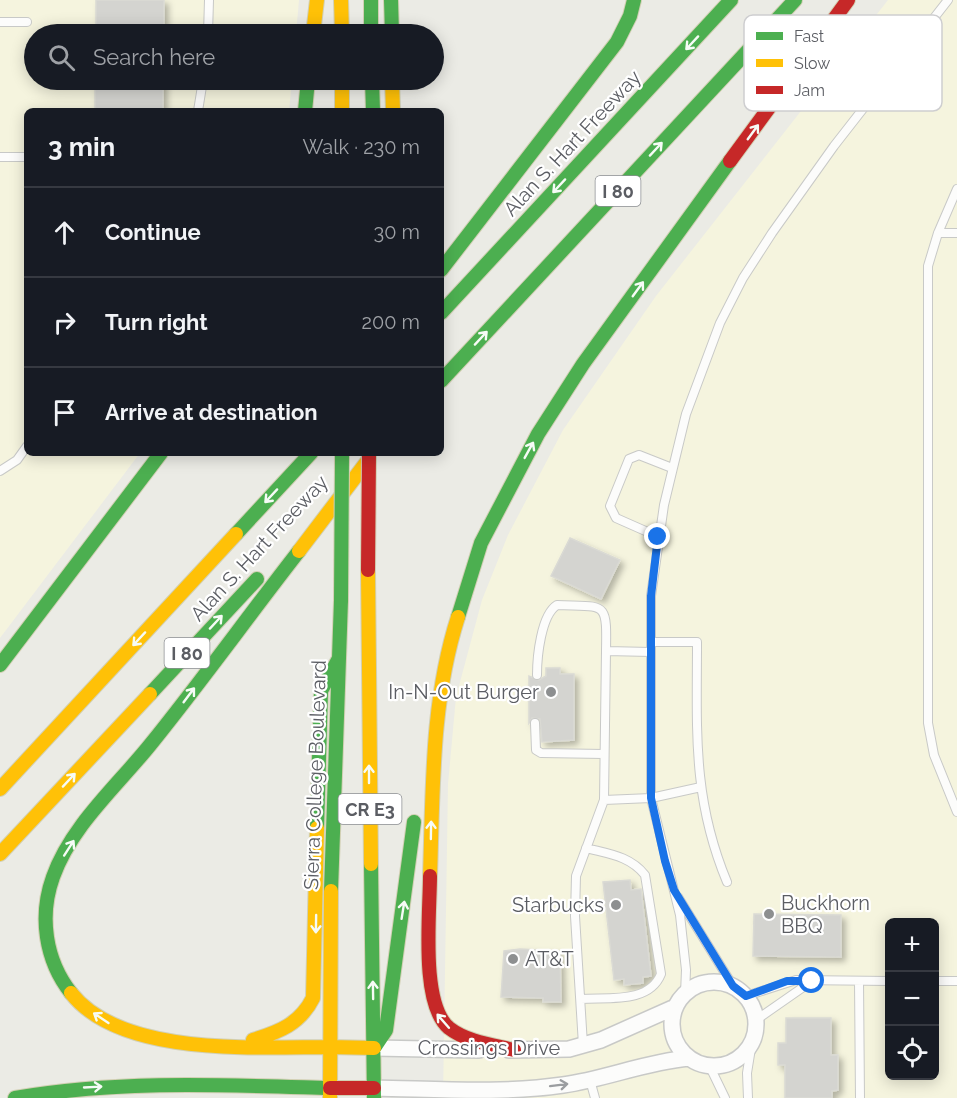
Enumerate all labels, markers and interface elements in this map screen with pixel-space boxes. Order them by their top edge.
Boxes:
legend [744,15,942,111]
search box [24,24,444,90]
text: Fast [794,27,825,46]
one-way arrow [685,35,699,50]
icon: search [45,41,78,74]
text: Search here [93,44,215,70]
text: Slow [794,54,830,73]
street label: Alan S. Hart Freeway [498,65,646,221]
text: Jam [794,81,825,100]
one-way arrow [747,124,759,140]
text: 3 min [48,132,115,162]
text: Walk · 230 m [302,135,420,159]
one-way arrow [649,142,664,157]
road number: I 80 [596,176,640,206]
one-way arrow [552,178,566,193]
icon: ahead [48,216,81,249]
text: Continue [105,219,201,245]
text: 30 m [374,220,420,244]
one-way arrow [632,281,644,297]
icon: right [48,306,81,339]
text: Turn right [105,309,208,335]
text: 200 m [362,310,420,334]
one-way arrow [474,331,488,346]
icon: arrive [48,396,81,429]
text: Arrive at destination [105,399,318,425]
one-way arrow [524,442,535,460]
street label: Alan S. Hart Freeway [185,470,333,626]
one-way arrow [264,488,278,503]
route end [644,523,670,549]
one-way arrow [209,615,223,630]
one-way arrow [132,631,146,646]
road number: I 80 [164,638,210,668]
street label: Sierra College Boulevard [299,660,331,890]
place label: In-N-Out Burger [388,680,539,704]
marker: In-N-Out Burger [544,685,558,699]
one-way arrow [182,687,195,703]
one-way arrow [363,764,375,784]
one-way arrow [61,773,76,788]
road number: CR E3 [338,794,401,824]
one-way arrow [425,820,437,840]
one-way arrow [62,840,75,857]
place label: Buckhorn BBQ [781,891,870,938]
place label: Starbucks [512,893,604,917]
marker: Starbucks [609,898,623,912]
one-way arrow [398,901,409,921]
marker: Buckhorn BBQ [762,907,776,921]
one-way arrow [310,914,322,934]
map controls [885,918,939,1080]
button: + [885,918,939,972]
place label: AT&T [525,947,574,971]
marker: AT&T [506,952,520,966]
route start [798,967,824,993]
button: − [885,972,939,1026]
one-way arrow [367,980,379,1000]
one-way arrow [93,1012,109,1024]
one-way arrow [436,1013,449,1029]
button: locate [885,1026,939,1080]
street label: Crossings Drive [418,1036,561,1060]
one-way arrow [548,1080,568,1091]
one-way arrow [83,1081,103,1092]

